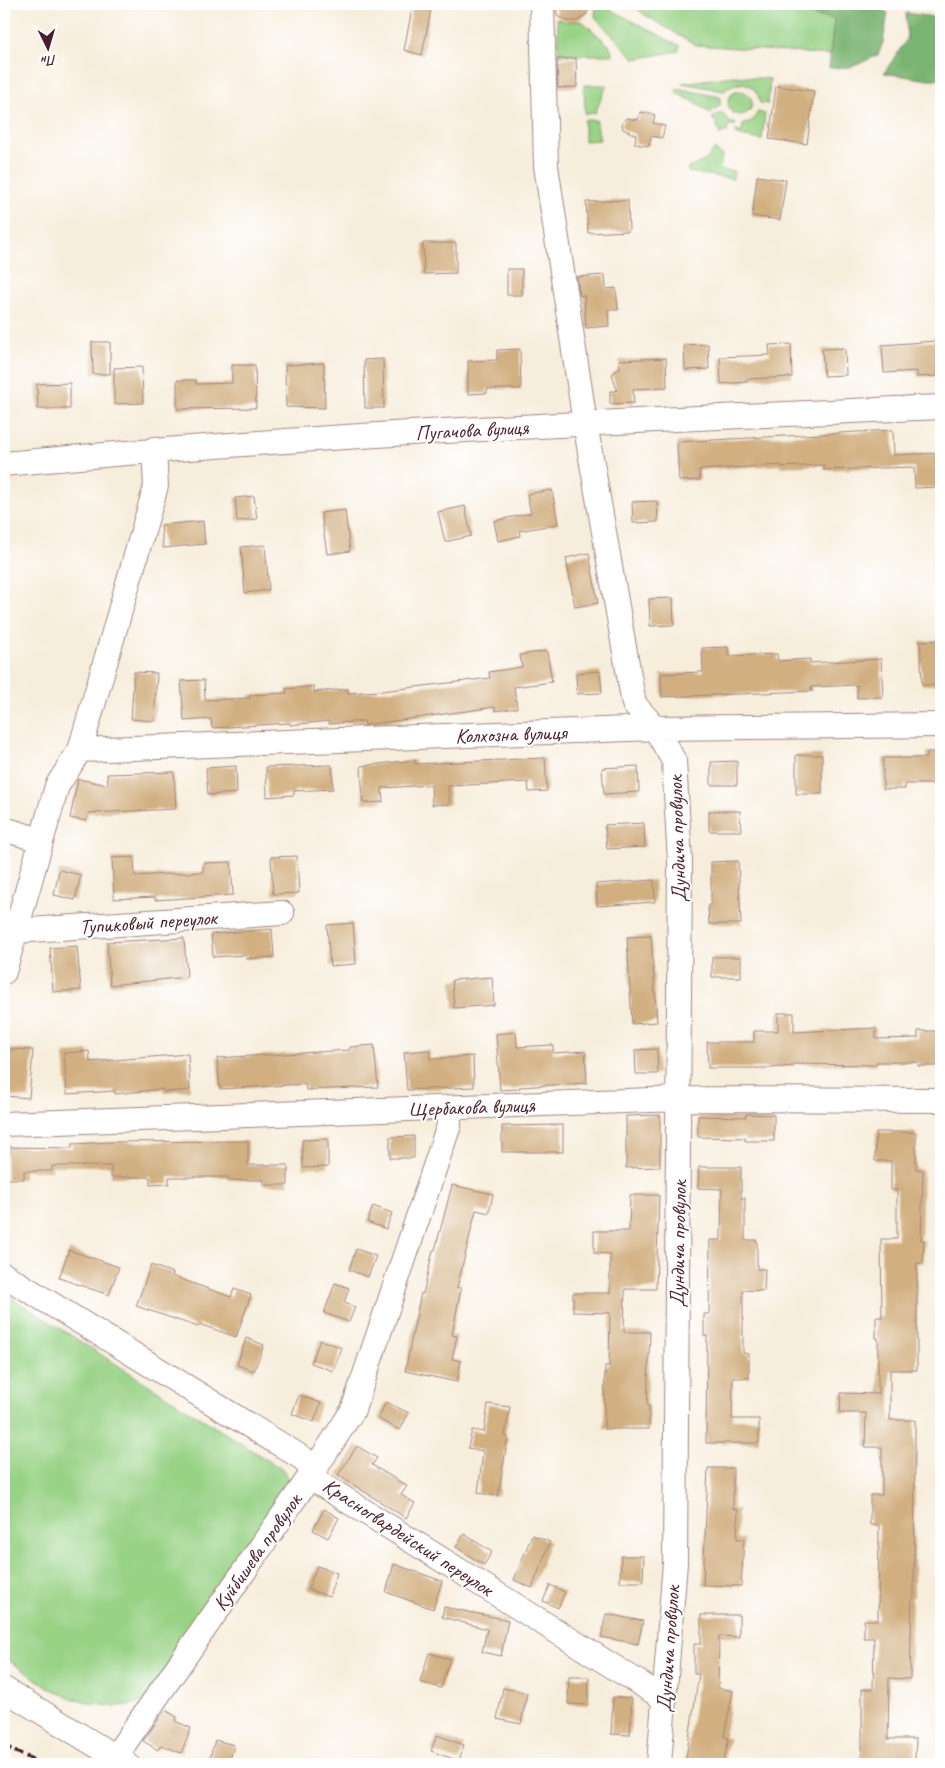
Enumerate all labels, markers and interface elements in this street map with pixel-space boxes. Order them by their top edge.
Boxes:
north arrow [22,22,72,72]
text: Пн [40,51,57,70]
street label: Пугачова вулиця [415,414,531,446]
street label: Колхозна вулиця [455,719,569,749]
street label: Дундича провулок [662,773,692,903]
street label: Тупиковый переулок [79,904,220,940]
street label: Щербакова вулиця [409,1092,537,1122]
street label: Дундича провулок [664,1178,692,1308]
street label: Красногвардейский переулок [318,1472,500,1603]
street label: Куйбишева провулок [207,1486,308,1616]
street label: Дундича провулок [651,1582,686,1713]

